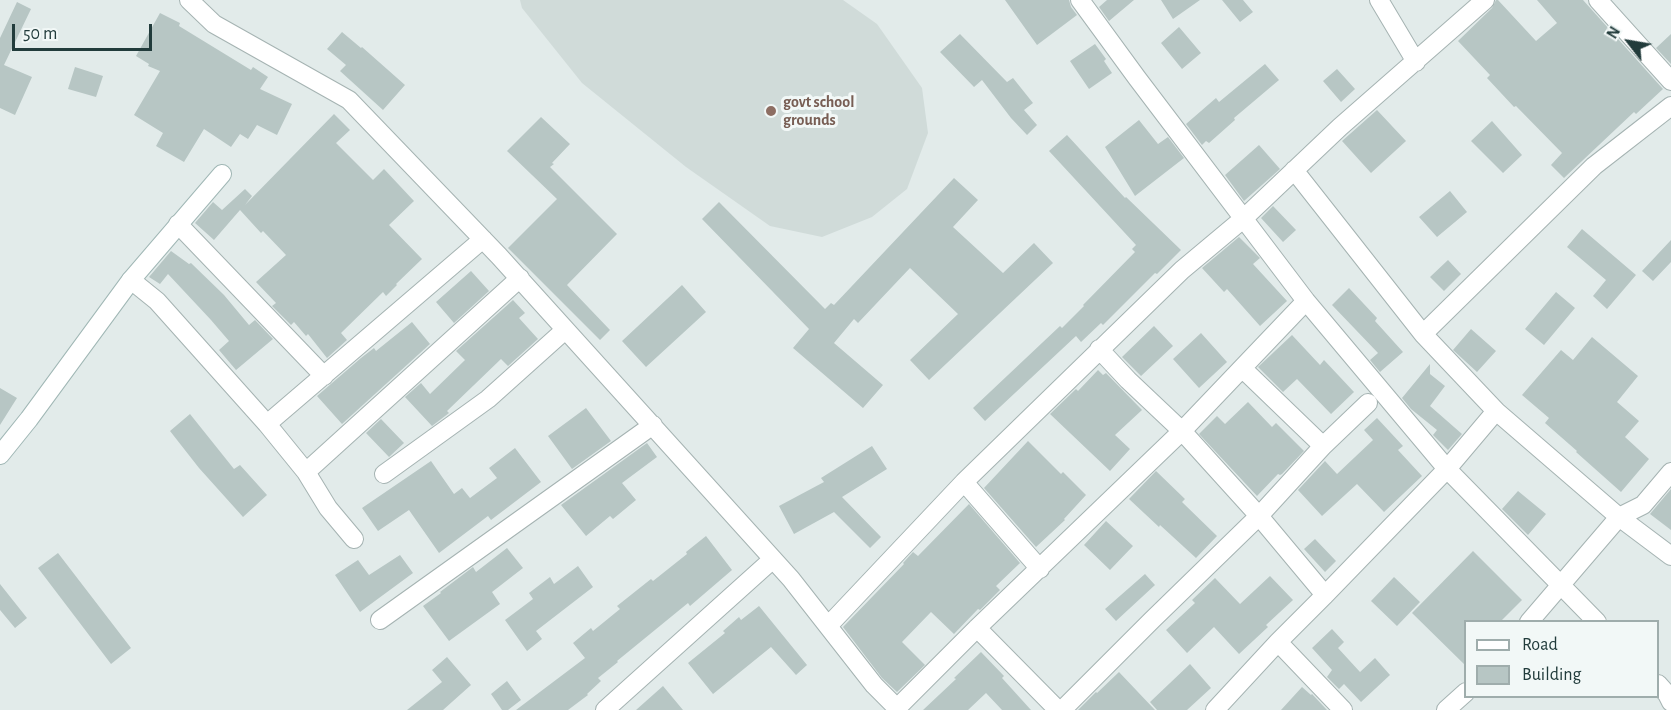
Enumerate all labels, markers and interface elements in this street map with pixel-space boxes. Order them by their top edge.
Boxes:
scale bar [15,12,154,50]
north arrow [1599,12,1659,72]
text: N [1604,24,1623,42]
text: 50 m [23,25,57,43]
place label: govt school grounds [783,92,854,130]
marker: govt school grounds [764,104,778,118]
legend [1464,620,1659,698]
text: Road [1522,636,1558,654]
text: Building [1522,666,1581,684]

